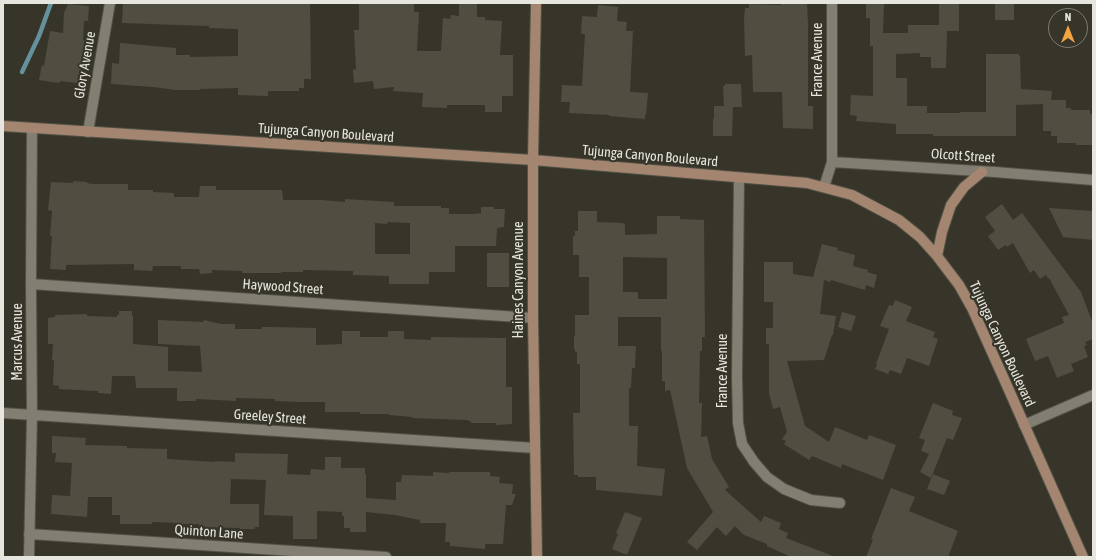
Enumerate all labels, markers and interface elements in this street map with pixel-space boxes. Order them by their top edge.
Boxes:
north arrow [1048,8,1088,48]
text: N [1065,11,1071,23]
street label: France Avenue [810,23,826,97]
street label: Glory Avenue [71,30,99,100]
street label: Tujunga Canyon Boulevard [257,120,395,146]
street label: Tujunga Canyon Boulevard [581,142,719,170]
street label: Olcott Street [930,145,996,167]
street label: Haines Canyon Avenue [511,221,527,339]
street label: Haywood Street [242,276,324,298]
street label: Tujunga Canyon Boulevard [966,279,1038,409]
street label: Marcus Avenue [10,303,26,381]
street label: France Avenue [715,334,731,408]
street label: Greeley Street [233,406,307,428]
street label: Quinton Lane [174,521,244,543]

